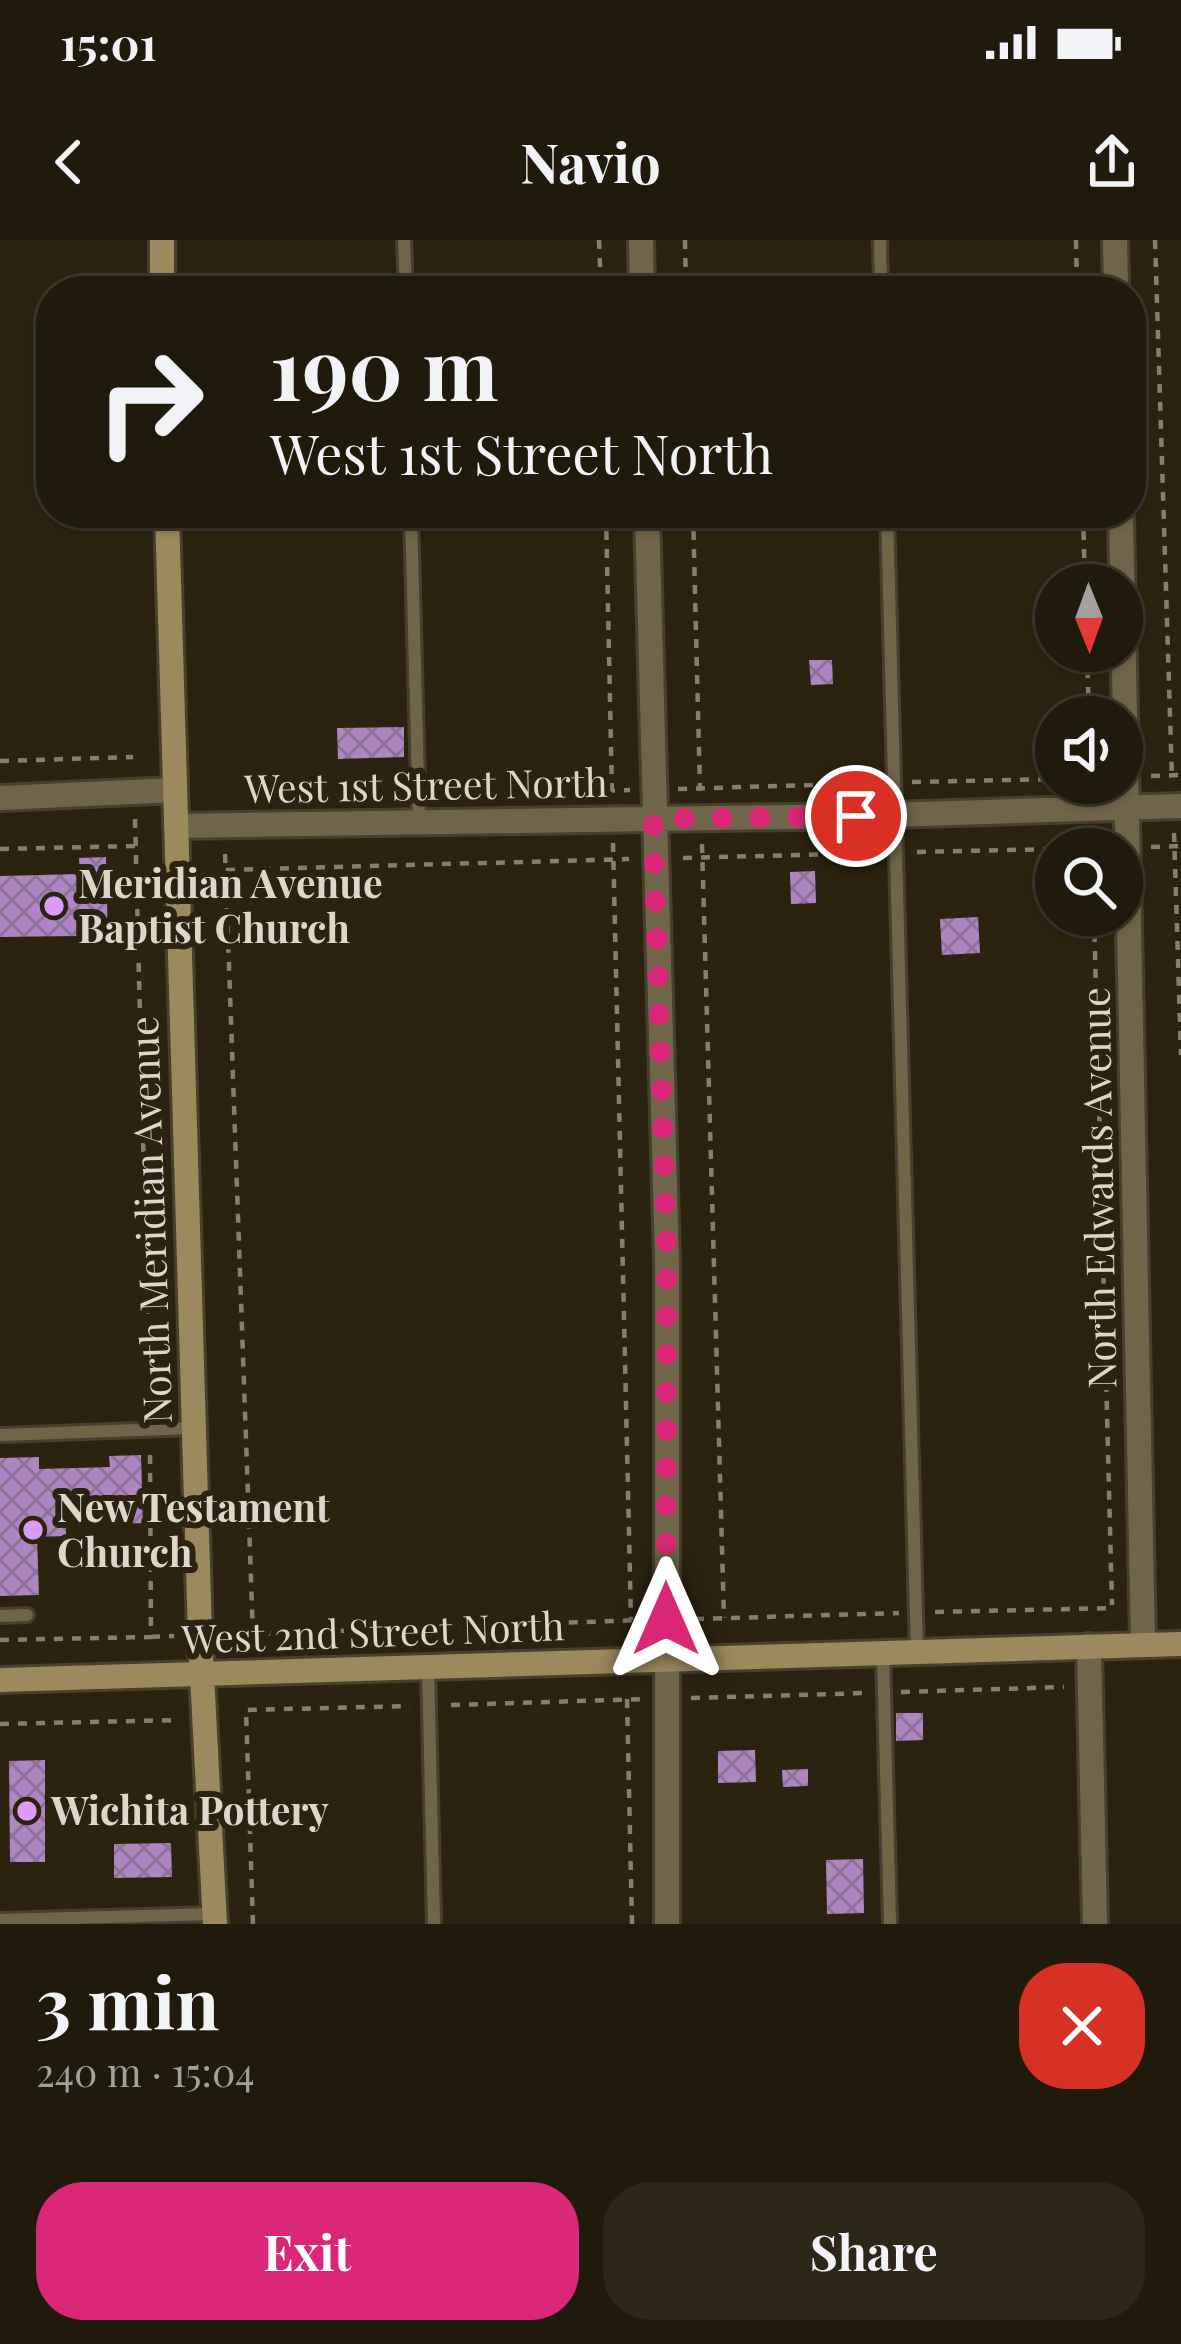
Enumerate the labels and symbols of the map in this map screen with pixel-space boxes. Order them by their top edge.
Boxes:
north arrow [1035,564,1143,672]
street label: West 1st Street North [243,755,608,813]
pin [805,765,907,867]
place label: Meridian Avenue Baptist Church [78,856,383,953]
marker: Meridian Avenue Baptist Church [41,893,67,919]
street label: North Edwards Avenue [1068,987,1126,1389]
street label: North Meridian Avenue [116,1015,182,1425]
place label: New Testament Church [57,1480,330,1577]
marker: New Testament Church [20,1517,46,1543]
position arrow [603,1556,729,1682]
street label: West 2nd Street North [180,1598,565,1664]
place label: Wichita Pottery [50,1783,329,1835]
marker: Wichita Pottery [14,1798,40,1824]

